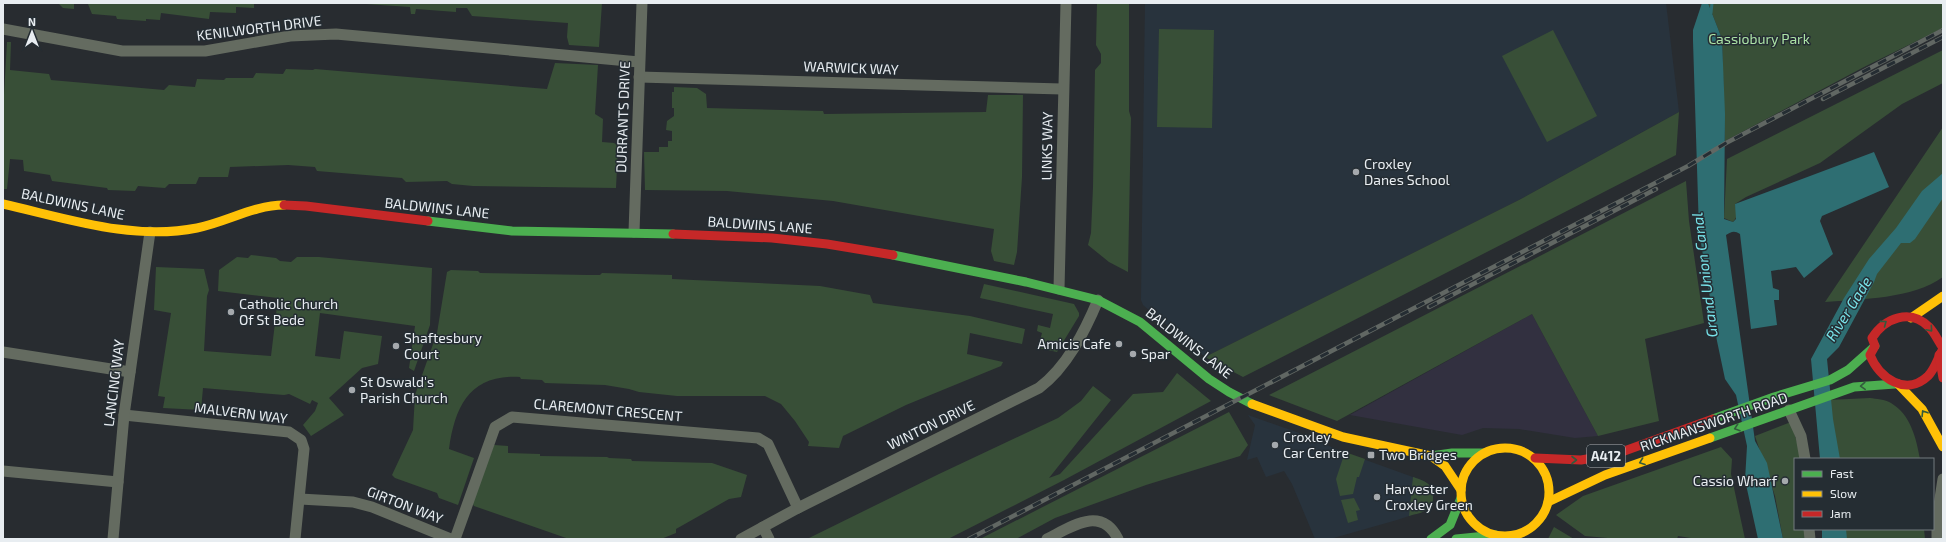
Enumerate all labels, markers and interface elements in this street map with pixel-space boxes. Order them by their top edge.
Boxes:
street label: KENILWORTH DRIVE [195,11,323,44]
north arrow [12,12,52,52]
text: N [28,15,36,28]
park label: Cassiobury Park [1708,30,1810,47]
street label: WARWICK WAY [803,57,899,78]
street label: DURRANTS DRIVE [612,61,633,173]
street label: LINKS WAY [1037,111,1056,180]
place label: Croxley Danes School [1364,155,1451,188]
marker: Croxley Danes School [1351,167,1361,177]
street label: BALDWINS LANE [20,184,127,223]
street label: BALDWINS LANE [384,194,490,221]
street label: BALDWINS LANE [707,212,813,237]
water label: Grand Union Canal [1687,212,1721,339]
water label: River Gade [1821,273,1875,344]
place label: Catholic Church Of St Bede [239,295,338,328]
street label: BALDWINS LANE [1143,303,1236,382]
marker: Catholic Church Of St Bede [226,307,236,317]
one-way arrow [1880,321,1887,328]
one-way arrow [1925,324,1932,331]
place label: Shaftesbury Court [404,329,483,362]
place label: Amicis Cafe [1038,335,1111,352]
street label: LANCING WAY [100,338,127,428]
marker: Amicis Cafe [1114,339,1124,349]
marker: Shaftesbury Court [391,341,401,351]
place label: Spar [1141,345,1171,362]
marker: Spar [1128,349,1138,359]
place label: St Oswald's Parish Church [360,373,448,406]
one-way arrow [1860,382,1866,391]
marker: St Oswald's Parish Church [347,385,357,395]
street label: RICKMANSWORTH ROAD [1638,388,1790,455]
street label: CLAREMONT CRESCENT [533,395,683,424]
street label: WINTON DRIVE [884,396,977,453]
street label: MALVERN WAY [193,398,289,427]
one-way arrow [1922,410,1929,417]
one-way arrow [1734,423,1741,432]
place label: Croxley Car Centre [1283,428,1349,461]
marker: Croxley Car Centre [1270,440,1280,450]
road number: A412 [1587,445,1625,467]
place label: Two Bridges [1379,446,1457,463]
marker: Two Bridges [1366,450,1376,460]
one-way arrow [1571,456,1577,464]
one-way arrow [1638,457,1645,465]
legend [1794,458,1934,530]
text: Fast [1830,466,1854,480]
place label: Cassio Wharf [1693,472,1778,489]
marker: Cassio Wharf [1780,476,1790,486]
place label: Harvester Croxley Green [1385,480,1473,513]
street label: GIRTON WAY [365,482,446,527]
text: Slow [1830,486,1857,500]
marker: Harvester Croxley Green [1372,492,1382,502]
text: Jam [1830,506,1851,520]

